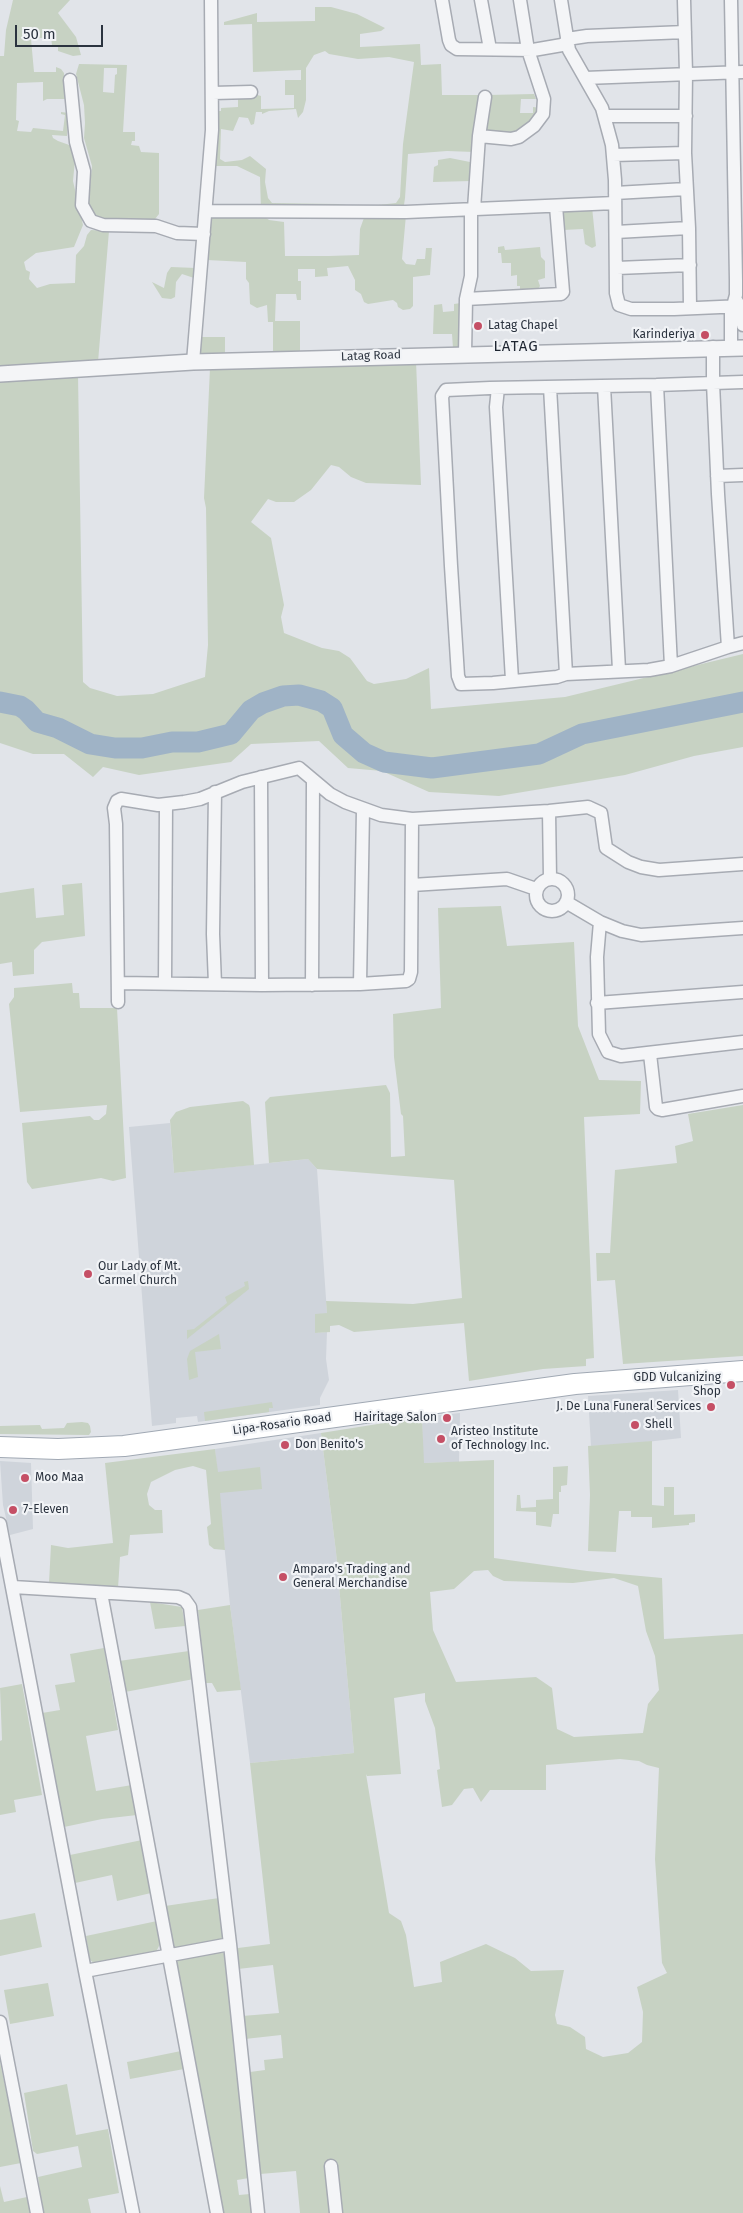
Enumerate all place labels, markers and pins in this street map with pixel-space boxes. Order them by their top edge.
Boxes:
place label: Latag Chapel [488,319,558,333]
marker: Latag Chapel [472,320,484,332]
place label: Karinderiya [632,328,695,342]
marker: Karinderiya [699,329,711,341]
place label: Our Lady of Mt. Carmel Church [98,1260,181,1288]
marker: Our Lady of Mt. Carmel Church [82,1268,94,1280]
place label: GDD Vulcanizing Shop [633,1371,721,1399]
marker: GDD Vulcanizing Shop [725,1379,737,1391]
place label: J. De Luna Funeral Services [556,1400,701,1414]
marker: J. De Luna Funeral Services [705,1401,717,1413]
place label: Hairitage Salon [354,1411,437,1425]
marker: Hairitage Salon [441,1412,453,1424]
place label: Shell [645,1418,672,1432]
marker: Shell [629,1419,641,1431]
place label: Aristeo Institute of Technology Inc. [451,1425,549,1453]
marker: Aristeo Institute of Technology Inc. [435,1433,447,1445]
place label: Don Benito's [295,1438,363,1452]
marker: Don Benito's [279,1439,291,1451]
place label: Moo Maa [35,1471,84,1485]
marker: Moo Maa [19,1472,31,1484]
place label: 7-Eleven [23,1503,69,1517]
marker: 7-Eleven [7,1504,19,1516]
place label: Amparo's Trading and General Merchandise [293,1563,410,1591]
marker: Amparo's Trading and General Merchandise [277,1571,289,1583]

